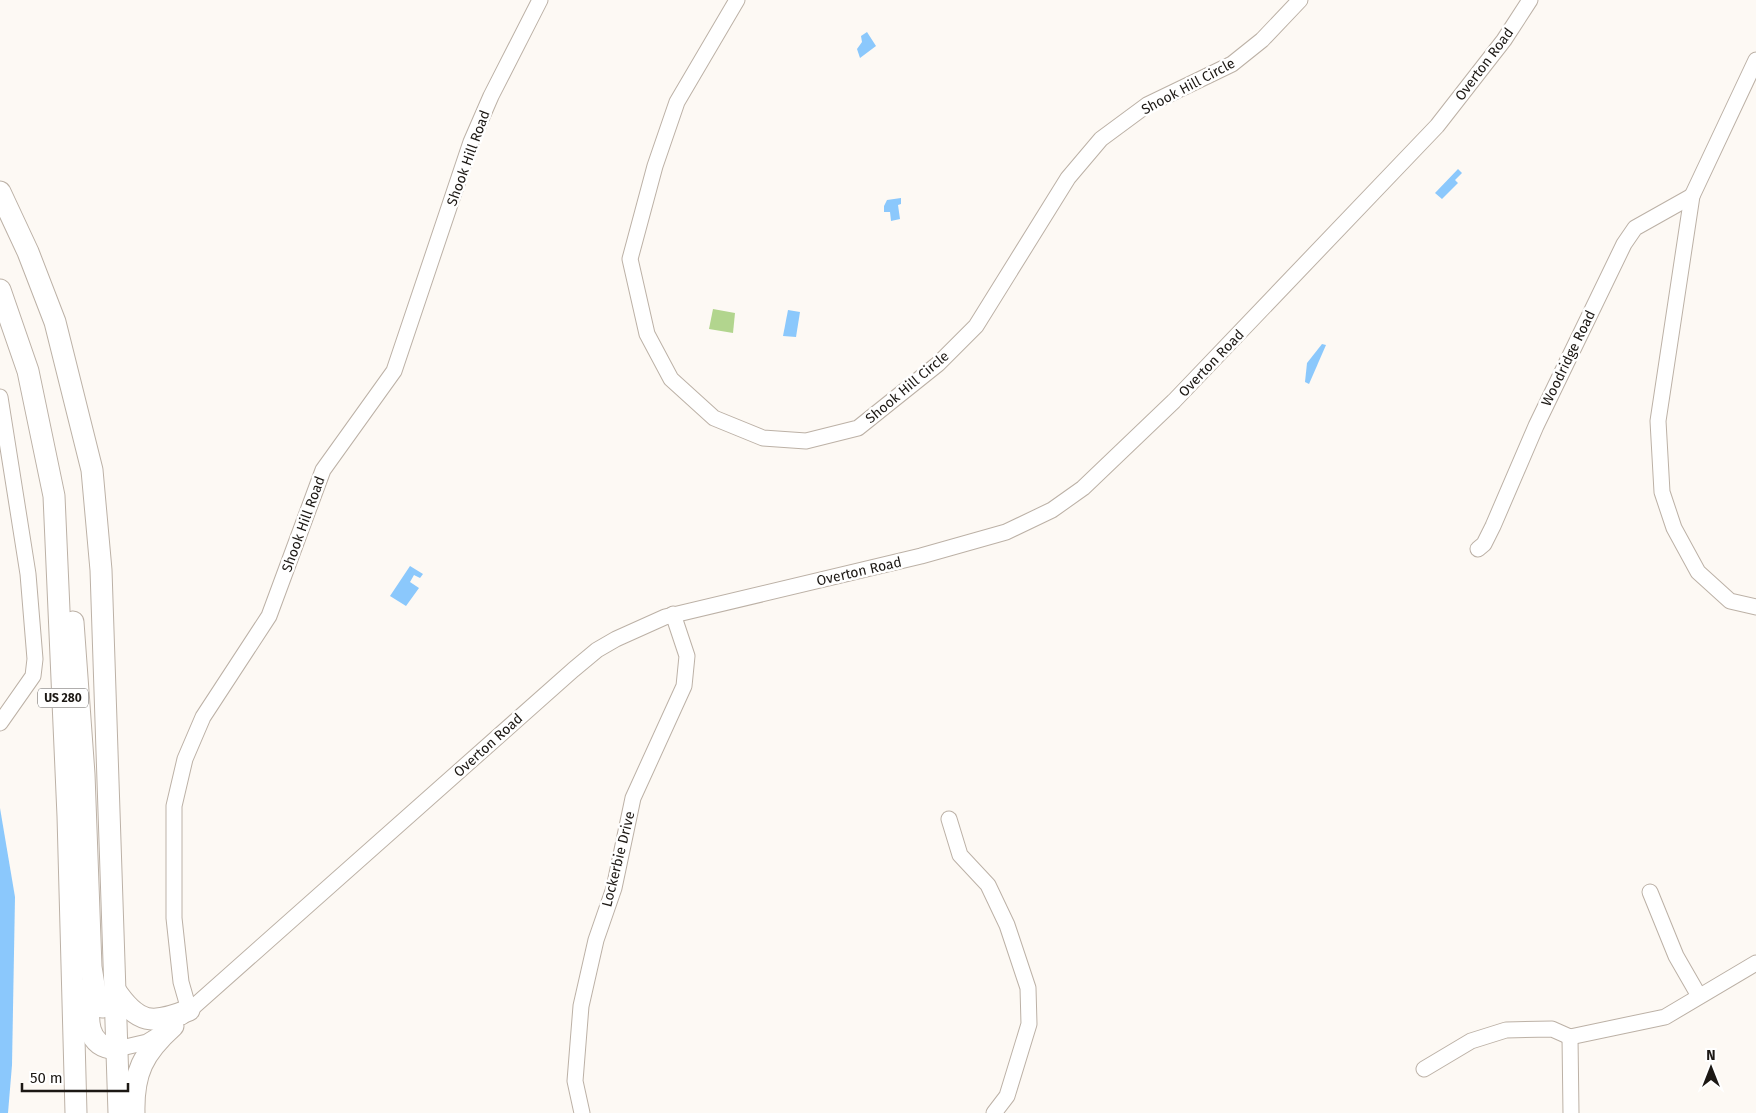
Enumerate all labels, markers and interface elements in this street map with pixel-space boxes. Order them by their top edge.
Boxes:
street label: Overton Road [1451,25,1517,104]
street label: Shook Hill Circle [1139,55,1238,118]
street label: Shook Hill Road [443,108,494,208]
street label: Woodridge Road [1538,308,1599,409]
street label: Overton Road [1175,326,1248,400]
street label: Shook Hill Circle [862,348,952,427]
street label: Shook Hill Road [278,474,329,574]
street label: Overton Road [815,553,903,590]
road number: US 280 [38,688,88,708]
street label: Overton Road [450,710,526,781]
street label: Lockerbie Drive [598,810,639,909]
north arrow [1686,1043,1736,1093]
text: N [1706,1047,1716,1064]
scale bar [22,1060,129,1092]
text: 50 m [30,1069,63,1087]

